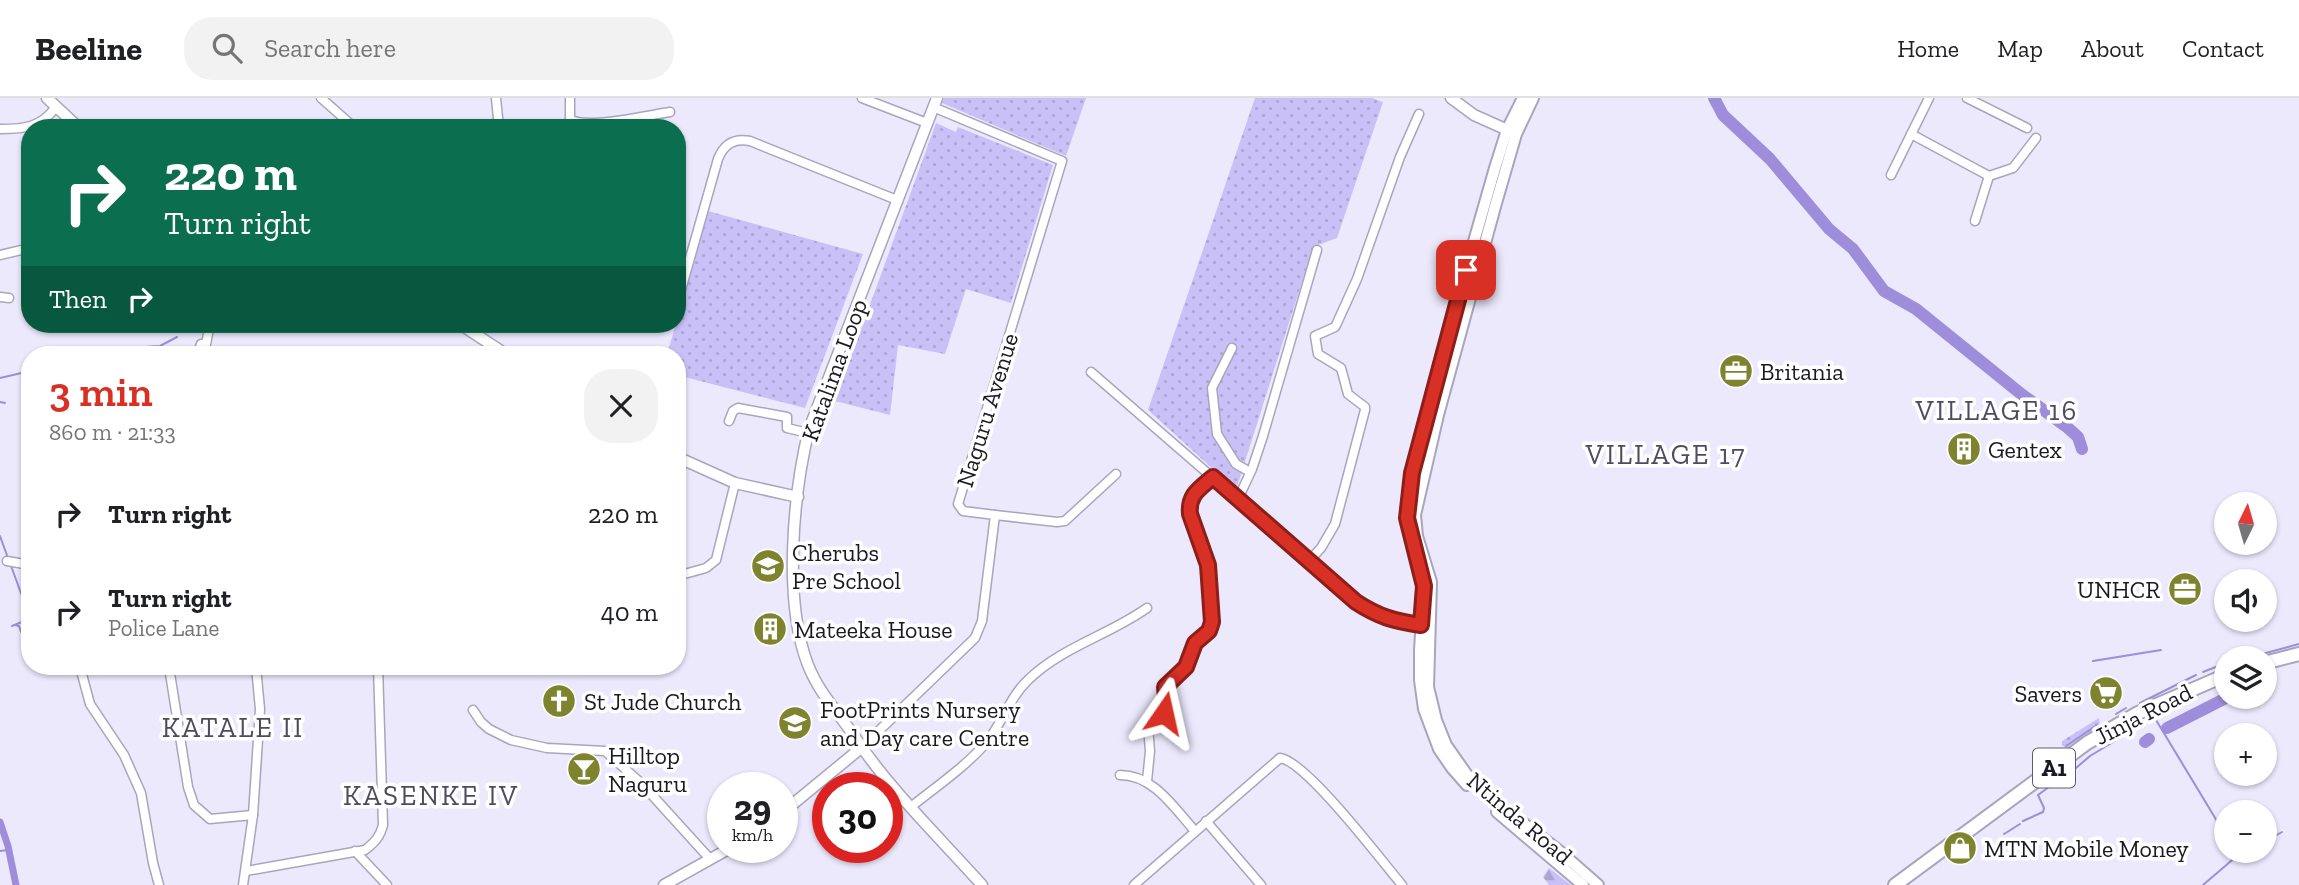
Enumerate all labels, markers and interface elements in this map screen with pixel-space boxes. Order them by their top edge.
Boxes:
search box [184,17,674,80]
text: Beeline [35,29,142,68]
icon: search [208,29,246,67]
text: Search here [264,32,396,64]
text: Home [1897,34,1959,63]
text: Map [1997,34,2043,63]
text: About [2081,34,2144,63]
text: Contact [2182,34,2264,63]
text: 220 m [164,144,297,203]
icon: right [49,147,140,238]
text: Turn right [164,204,311,242]
pin [1436,240,1496,300]
icon: arrive [1447,251,1485,289]
icon: right [121,280,159,318]
text: Then [49,283,107,315]
street label: Katalima Loop [795,295,873,445]
street label: Naguru Avenue [950,329,1024,491]
office icon: Britania [1717,352,1755,390]
place label: Britania [1760,357,1844,386]
text: 3 min [49,366,153,417]
button: close [584,369,658,443]
district label: VILLAGE 16 [1915,394,2078,427]
text: 860 m · 21:33 [49,418,176,446]
building icon: Gentex [1945,430,1983,468]
place label: Gentex [1988,435,2062,464]
district label: VILLAGE 17 [1585,438,1746,471]
north arrow [2214,492,2277,555]
map controls [2214,492,2277,863]
icon: right [49,495,87,533]
text: Turn right [108,498,231,530]
text: 220 m [588,498,658,530]
place label: Cherubs Pre School [792,538,901,595]
school or university icon: Cherubs Pre School [749,547,787,585]
button: sound [2214,569,2277,632]
office icon: UNHCR [2166,570,2204,608]
place label: UNHCR [2077,575,2160,604]
text: Turn right [108,582,231,614]
icon: right [49,593,87,631]
text: 40 m [601,596,658,628]
building icon: Mateeka House [751,610,789,648]
text: Police Lane [108,614,219,642]
place label: Mateeka House [794,615,953,644]
button: layers [2214,646,2277,709]
supermarket icon: Savers [2087,674,2125,712]
position arrow [1127,676,1201,750]
street label: Jinja Road [2089,677,2197,751]
place label: Savers [2014,679,2082,708]
church icon: St Jude Church [540,682,578,720]
place label: St Jude Church [584,687,742,716]
place label: FootPrints Nursery and Day care Centre [820,695,1029,752]
school or university icon: FootPrints Nursery and Day care Centre [776,704,814,742]
district label: KATALE II [162,711,304,744]
button: + [2214,723,2277,786]
place label: Hilltop Naguru [608,741,687,798]
road number: A1 [2033,748,2075,788]
bar icon: Hilltop Naguru [565,750,603,788]
street label: Ntinda Road [1461,766,1579,870]
speed limit sign: 30 [812,772,903,863]
district label: KASENKE IV [343,779,519,812]
text: 29 [734,787,771,829]
button: − [2214,800,2277,863]
text: km/h [732,824,773,846]
shop icon: MTN Mobile Money [1941,829,1979,867]
place label: MTN Mobile Money [1984,834,2189,863]

